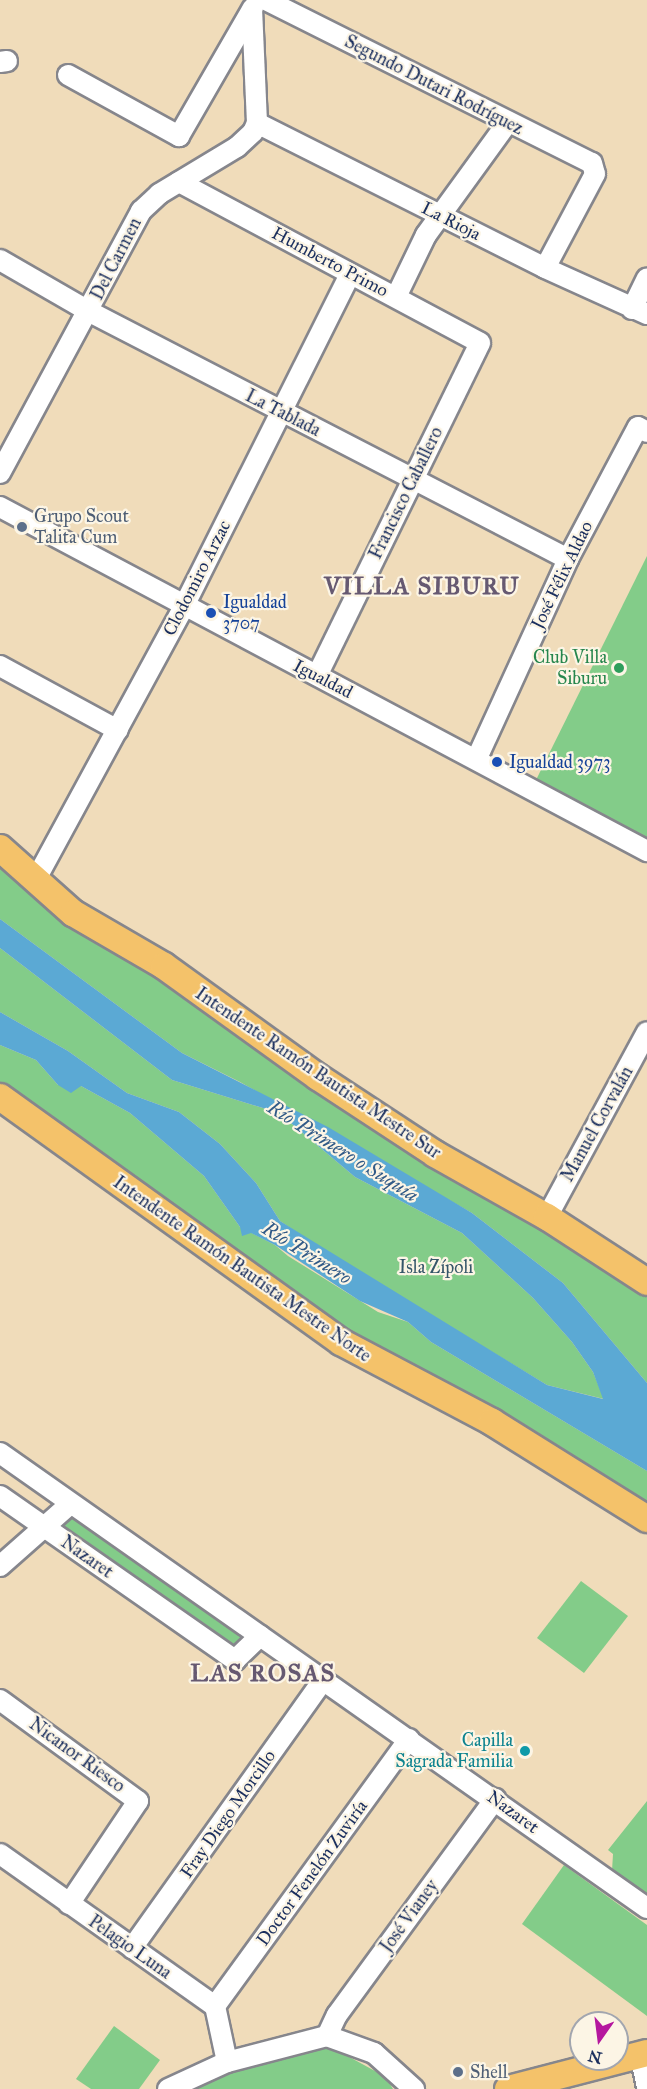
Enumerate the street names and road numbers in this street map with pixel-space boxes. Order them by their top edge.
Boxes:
street label: Segundo Dutari Rodríguez [341,31,527,139]
street label: La Rioja [418,197,484,245]
street label: Del Carmen [86,214,146,304]
street label: Humberto Primo [268,222,392,302]
street label: La Tablada [242,385,324,441]
street label: Francisco Caballero [365,423,447,563]
street label: Clodomiro Arzac [159,517,235,639]
street label: José Félix Aldao [527,518,597,632]
street label: Igualdad [290,655,356,703]
street label: Intendente Ramón Bautista Mestre Sur [191,983,445,1163]
street label: Manuel Corvalán [556,1063,638,1185]
street label: Intendente Ramón Bautista Mestre Norte [109,1171,375,1367]
street label: Nazaret [57,1531,117,1583]
street label: Nicanor Riesco [25,1713,129,1797]
street label: Fray Diego Morcillo [176,1746,280,1882]
street label: Nazaret [483,1786,543,1838]
street label: Doctor Fenelón Zuviría [252,1796,372,1950]
street label: José Vianey [375,1875,443,1957]
street label: Pelagio Luna [84,1911,176,1983]

